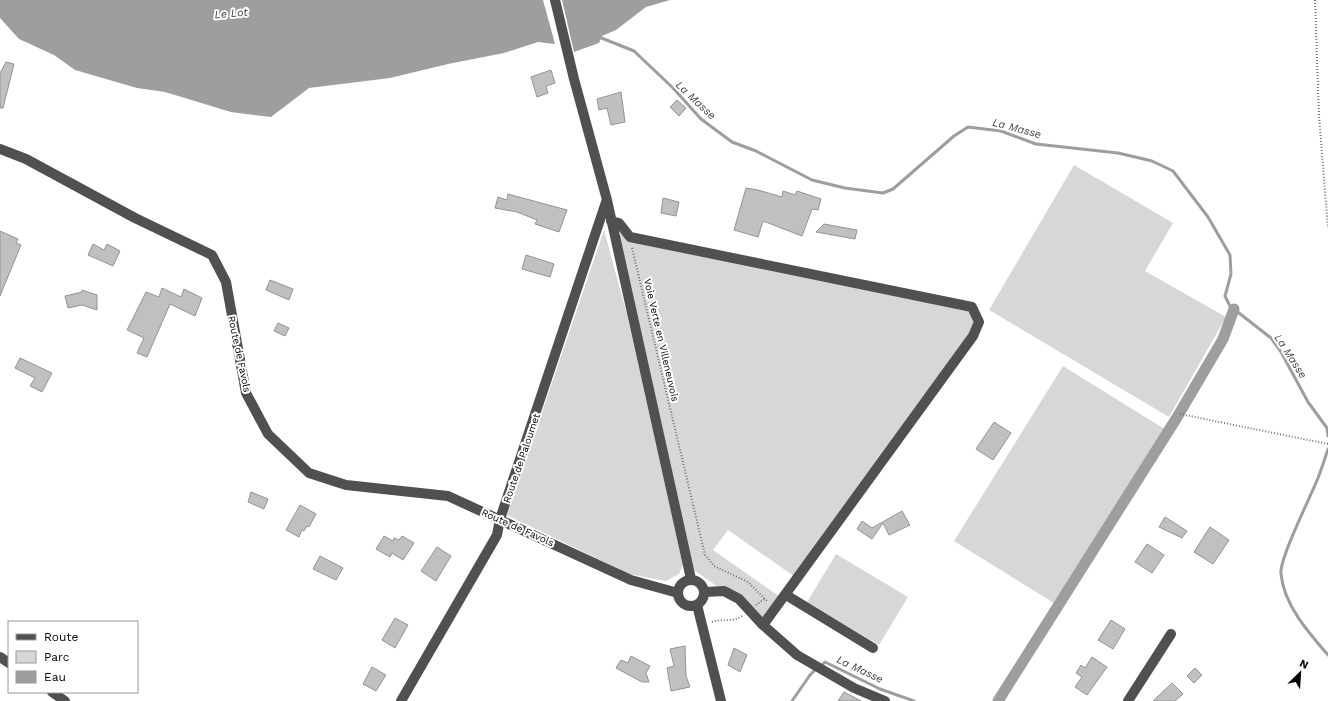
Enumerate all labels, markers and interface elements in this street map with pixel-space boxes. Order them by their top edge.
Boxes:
water label: Le Lot [214,6,249,21]
water label: La Masse [673,79,718,122]
water label: La Masse [991,116,1043,141]
street label: Voie Verte en Villeneuvois [642,278,681,403]
street label: Route de Favols [226,315,253,393]
water label: La Masse [1272,332,1310,381]
street label: Route de Paloumet [501,411,542,504]
street label: Route de Favols [480,507,556,548]
legend [8,621,138,693]
text: Route [44,630,78,644]
text: Parc [44,650,70,664]
water label: La Masse [834,653,885,686]
north arrow [1280,653,1320,693]
text: N [1298,657,1310,672]
text: Eau [44,670,66,684]

